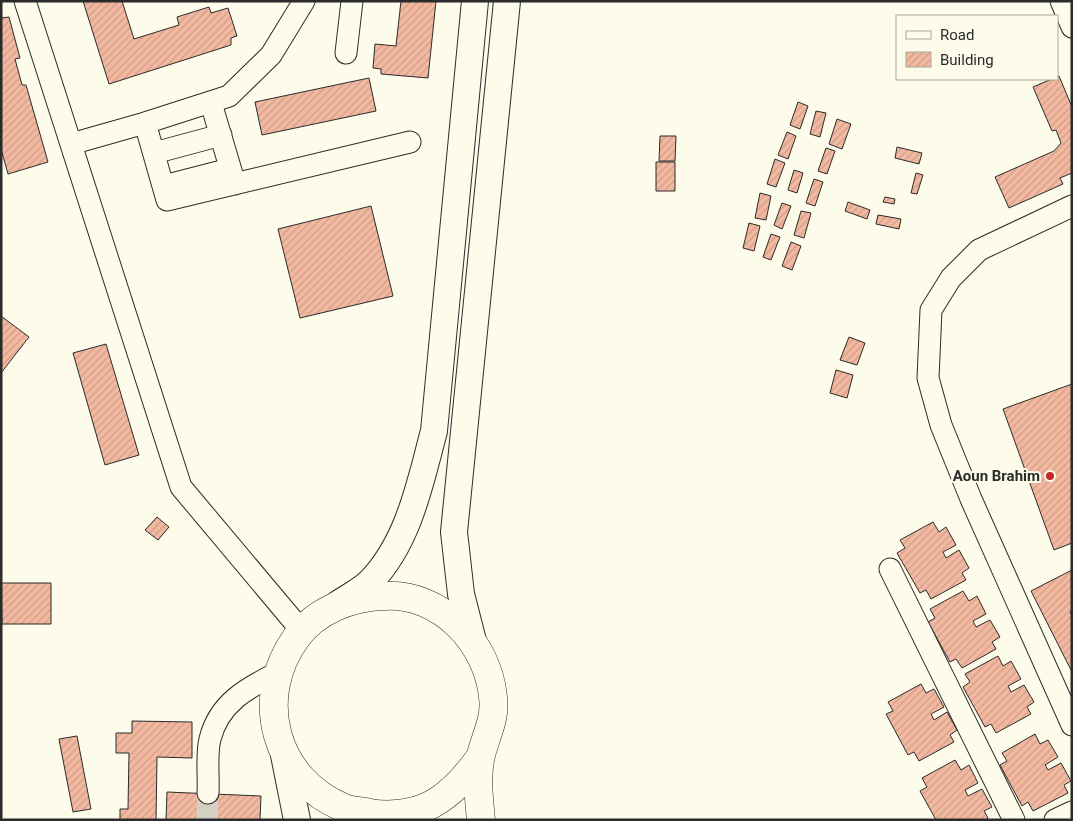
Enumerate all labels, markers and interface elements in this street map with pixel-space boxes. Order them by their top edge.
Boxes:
legend [896,15,1058,80]
text: Road [940,26,974,44]
text: Building [940,51,994,69]
place label: Aoun Brahim [953,467,1040,485]
marker: Aoun Brahim [1044,470,1056,482]

